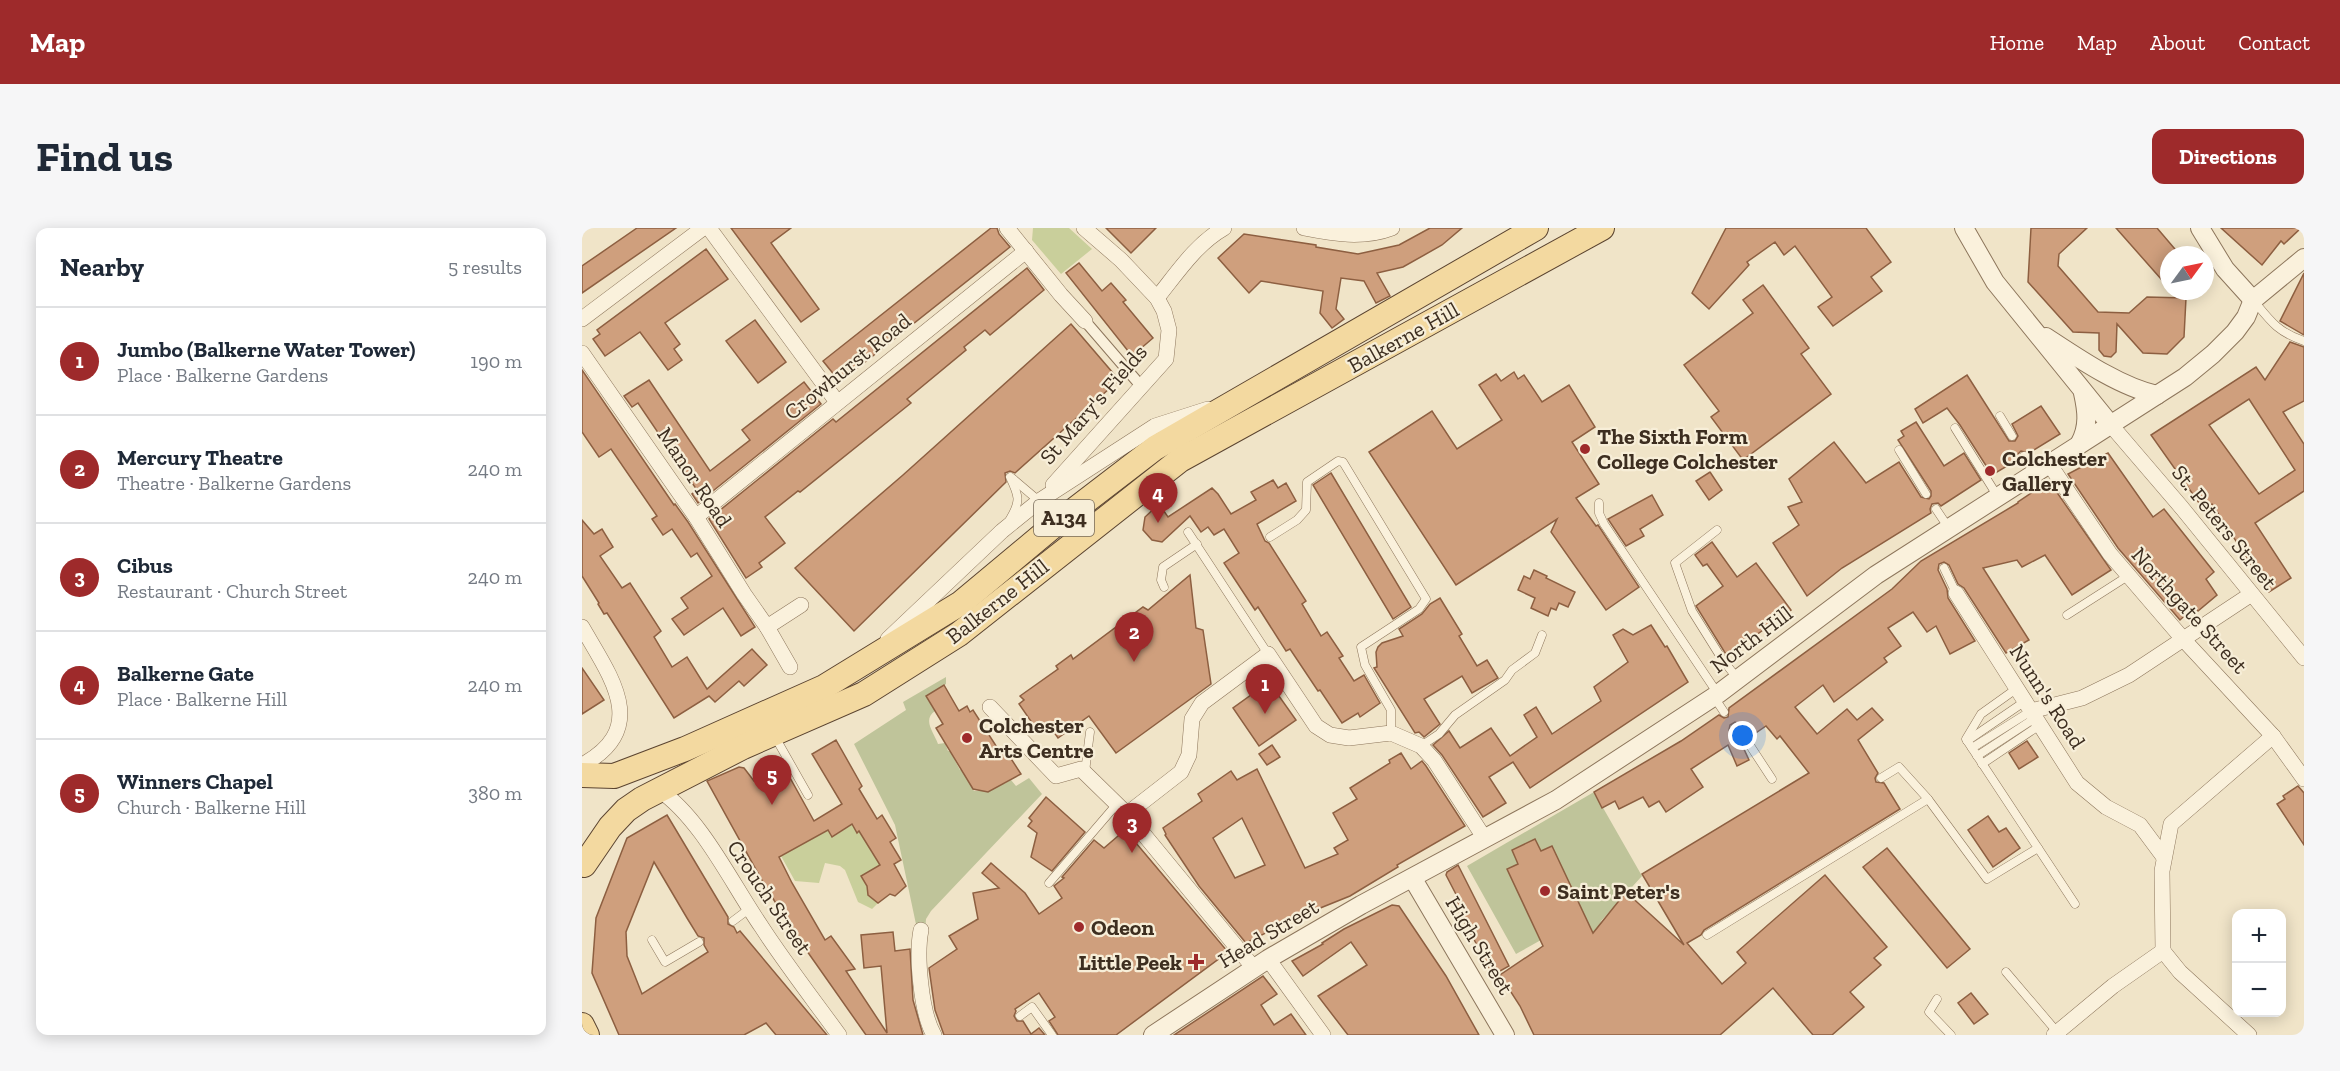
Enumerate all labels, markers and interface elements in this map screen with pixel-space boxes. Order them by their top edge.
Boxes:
text: Map [30,26,85,59]
text: Home [1990,30,2044,55]
text: Map [2077,30,2117,55]
text: About [2150,30,2205,55]
text: Contact [2238,30,2310,55]
button: Directions [2152,129,2304,184]
text: Find us [36,131,173,182]
north arrow [2160,246,2214,300]
text: Nearby [60,251,144,283]
text: 5 results [448,255,522,279]
street label: Balkerne Hill [1343,296,1464,379]
street label: Crowhurst Road [779,307,916,426]
text: Jumbo (Balkerne Water Tower) [117,336,415,363]
street label: St Mary's Fields [1034,339,1153,470]
text: 1 [75,349,84,373]
text: 190 m [470,349,522,373]
text: Place · Balkerne Gardens [117,363,328,387]
street label: Manor Road [651,422,738,532]
place label: The Sixth Form College Colchester [1597,423,1778,475]
marker: The Sixth Form College Colchester [1578,442,1592,456]
text: Mercury Theatre [117,444,283,471]
place label: Colchester Gallery [2002,445,2107,497]
text: 2 [74,457,85,481]
text: 240 m [468,457,522,481]
street label: St. Peters Street [2166,460,2284,596]
marker: Colchester Gallery [1983,464,1997,478]
text: Theatre · Balkerne Gardens [117,471,351,495]
pin: 4 [1138,474,1178,523]
road number: A134 [1034,500,1094,536]
street label: Northgate Street [2126,542,2254,680]
text: Cibus [117,552,173,579]
street label: Balkerne Hill [941,553,1054,650]
text: 3 [74,565,85,589]
text: 240 m [468,565,522,589]
text: Restaurant · Church Street [117,579,347,603]
street label: North Hill [1705,600,1798,679]
pin: 2 [1114,612,1154,662]
street label: Nunn's Road [2004,639,2091,754]
text: Balkerne Gate [117,660,254,687]
pin: 1 [1246,664,1284,714]
text: 4 [74,673,85,697]
text: 240 m [468,673,522,697]
text: Place · Balkerne Hill [117,687,287,711]
place label: Colchester Arts Centre [979,712,1094,764]
your location [1728,721,1757,750]
marker: Colchester Arts Centre [960,731,974,745]
pin: 5 [752,756,792,805]
text: Winners Chapel [117,768,273,795]
text: 5 [74,781,85,805]
text: 380 m [468,781,522,805]
text: Church · Balkerne Hill [117,795,306,819]
pin: 3 [1112,804,1152,853]
street label: Crouch Street [721,835,818,960]
place label: Saint Peter's [1557,878,1680,905]
marker: Saint Peter's [1538,884,1552,898]
street label: High Street [1440,891,1520,1000]
street label: Head Street [1213,893,1324,974]
map controls [2232,909,2286,1017]
button: + [2232,909,2286,963]
place label: Odeon [1091,914,1154,941]
marker: Odeon [1072,920,1086,934]
place label: Little Peek [1078,949,1182,976]
marker: Little Peek [1187,953,1205,971]
button: − [2232,963,2286,1017]

